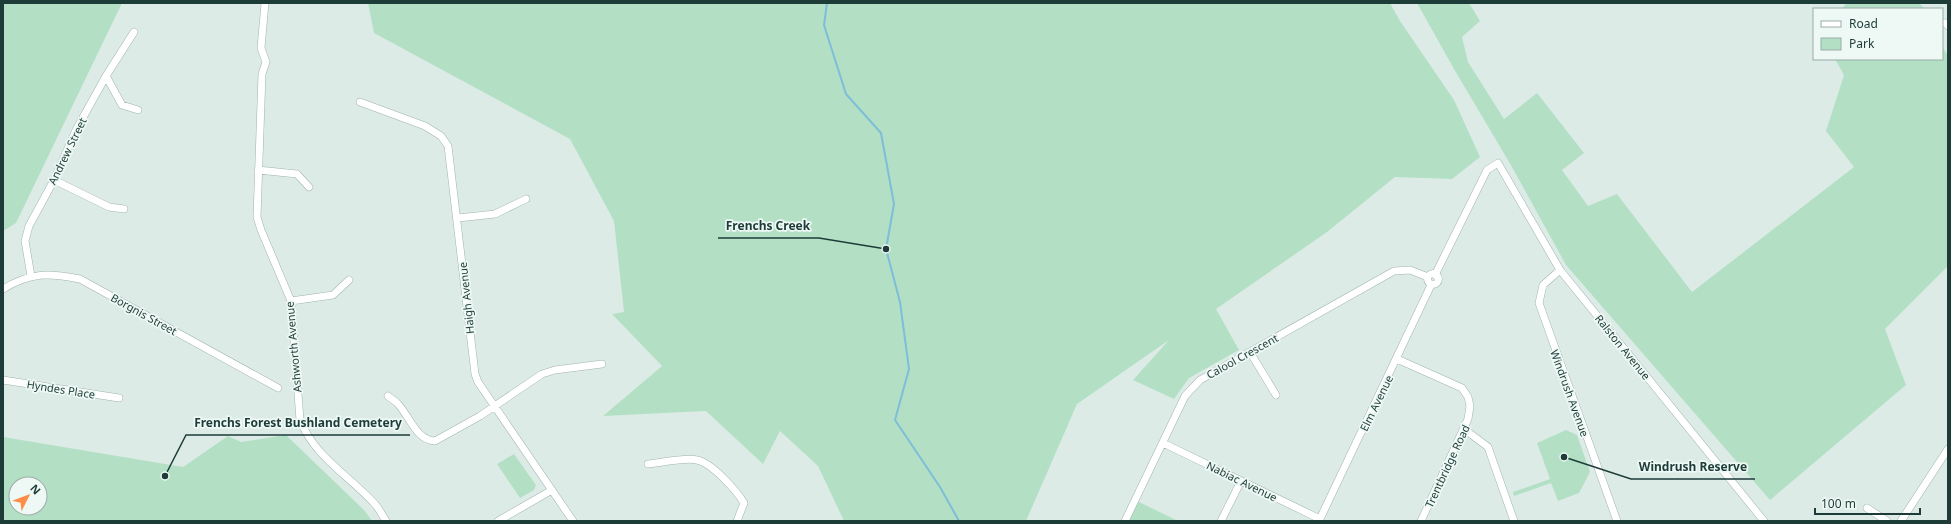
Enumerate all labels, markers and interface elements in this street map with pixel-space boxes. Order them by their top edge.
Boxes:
legend [1813,8,1943,60]
text: Road [1849,15,1878,32]
text: Park [1849,35,1875,52]
street label: Andrew Street [44,115,90,187]
callout: Frenchs Creek [718,214,819,238]
text: Frenchs Creek [726,217,811,234]
street label: Haigh Avenue [455,261,477,335]
street label: Borgnis Street [108,290,180,338]
street label: Ashworth Avenue [282,301,304,393]
street label: Ralston Avenue [1592,311,1654,383]
street label: Calool Crescent [1203,330,1281,382]
street label: Windrush Avenue [1547,347,1593,439]
street label: Elm Avenue [1356,372,1396,434]
street label: Hyndes Place [26,376,96,402]
callout: Frenchs Forest Bushland Cemetery [186,411,410,435]
text: Frenchs Forest Bushland Cemetery [194,414,402,431]
street label: Trentbridge Road [1421,422,1473,510]
callout: Windrush Reserve [1631,455,1755,479]
street label: Nabiac Avenue [1204,457,1280,505]
text: Windrush Reserve [1639,458,1747,475]
north arrow [8,476,48,516]
text: N [27,481,44,497]
scale bar [1815,490,1920,516]
text: 100 m [1821,495,1856,512]

